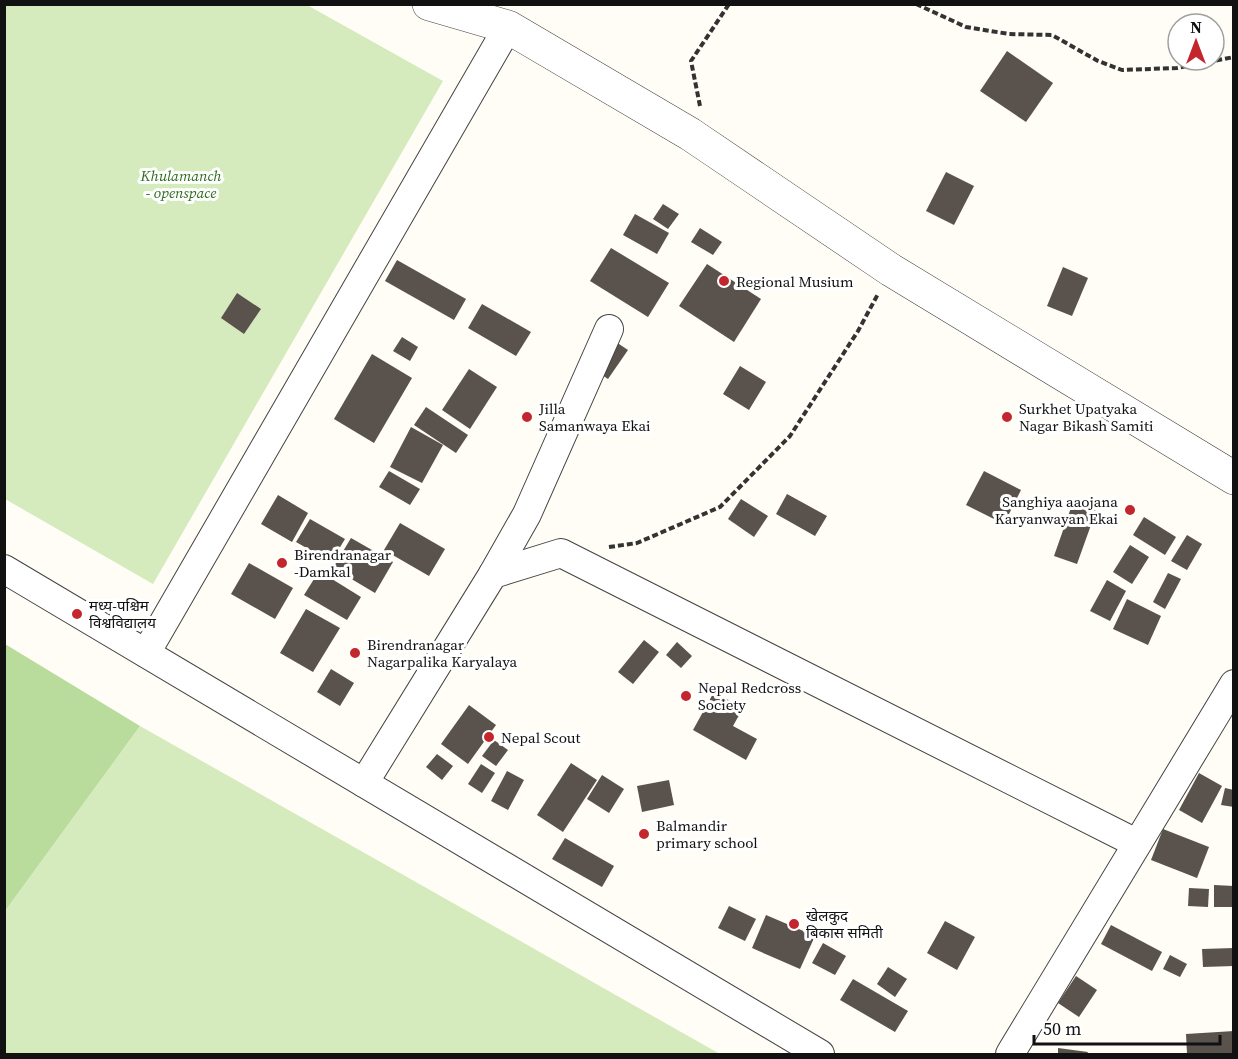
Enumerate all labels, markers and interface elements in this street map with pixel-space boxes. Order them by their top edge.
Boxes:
north arrow [1166,12,1226,72]
text: N [1190,16,1202,38]
park label: Khulamanch - openspace [140,165,221,203]
place label: Regional Musium [736,271,854,292]
marker: Regional Musium [717,274,731,288]
place label: Jilla Samanwaya Ekai [538,398,651,436]
place label: Surkhet Upatyaka Nagar Bikash Samiti [1019,398,1153,436]
marker: Jilla Samanwaya Ekai [520,410,534,424]
marker: Surkhet Upatyaka Nagar Bikash Samiti [1000,410,1014,424]
place label: Sanghiya aaojana Karyanwayan Ekai [995,491,1118,529]
marker: Sanghiya aaojana Karyanwayan Ekai [1123,503,1137,517]
place label: Birendranagar -Damkal [294,544,392,582]
marker: Birendranagar -Damkal [275,556,289,570]
place label: मध्य-पश्चिम विश्वविद्यालय [89,595,156,633]
marker: मध्य-पश्चिम विश्वविद्यालय [70,607,84,621]
place label: Birendranagar Nagarpalika Karyalaya [367,634,518,672]
marker: Birendranagar Nagarpalika Karyalaya [348,646,362,660]
place label: Nepal Redcross Society [698,677,801,715]
marker: Nepal Redcross Society [679,689,693,703]
place label: Nepal Scout [501,727,581,748]
marker: Nepal Scout [482,730,496,744]
place label: Balmandir primary school [656,815,758,853]
marker: Balmandir primary school [637,827,651,841]
place label: खेलकुद बिकास समिती [806,905,884,943]
marker: खेलकुद बिकास समिती [787,917,801,931]
scale bar [1034,1008,1220,1046]
text: 50 m [1043,1016,1081,1041]

